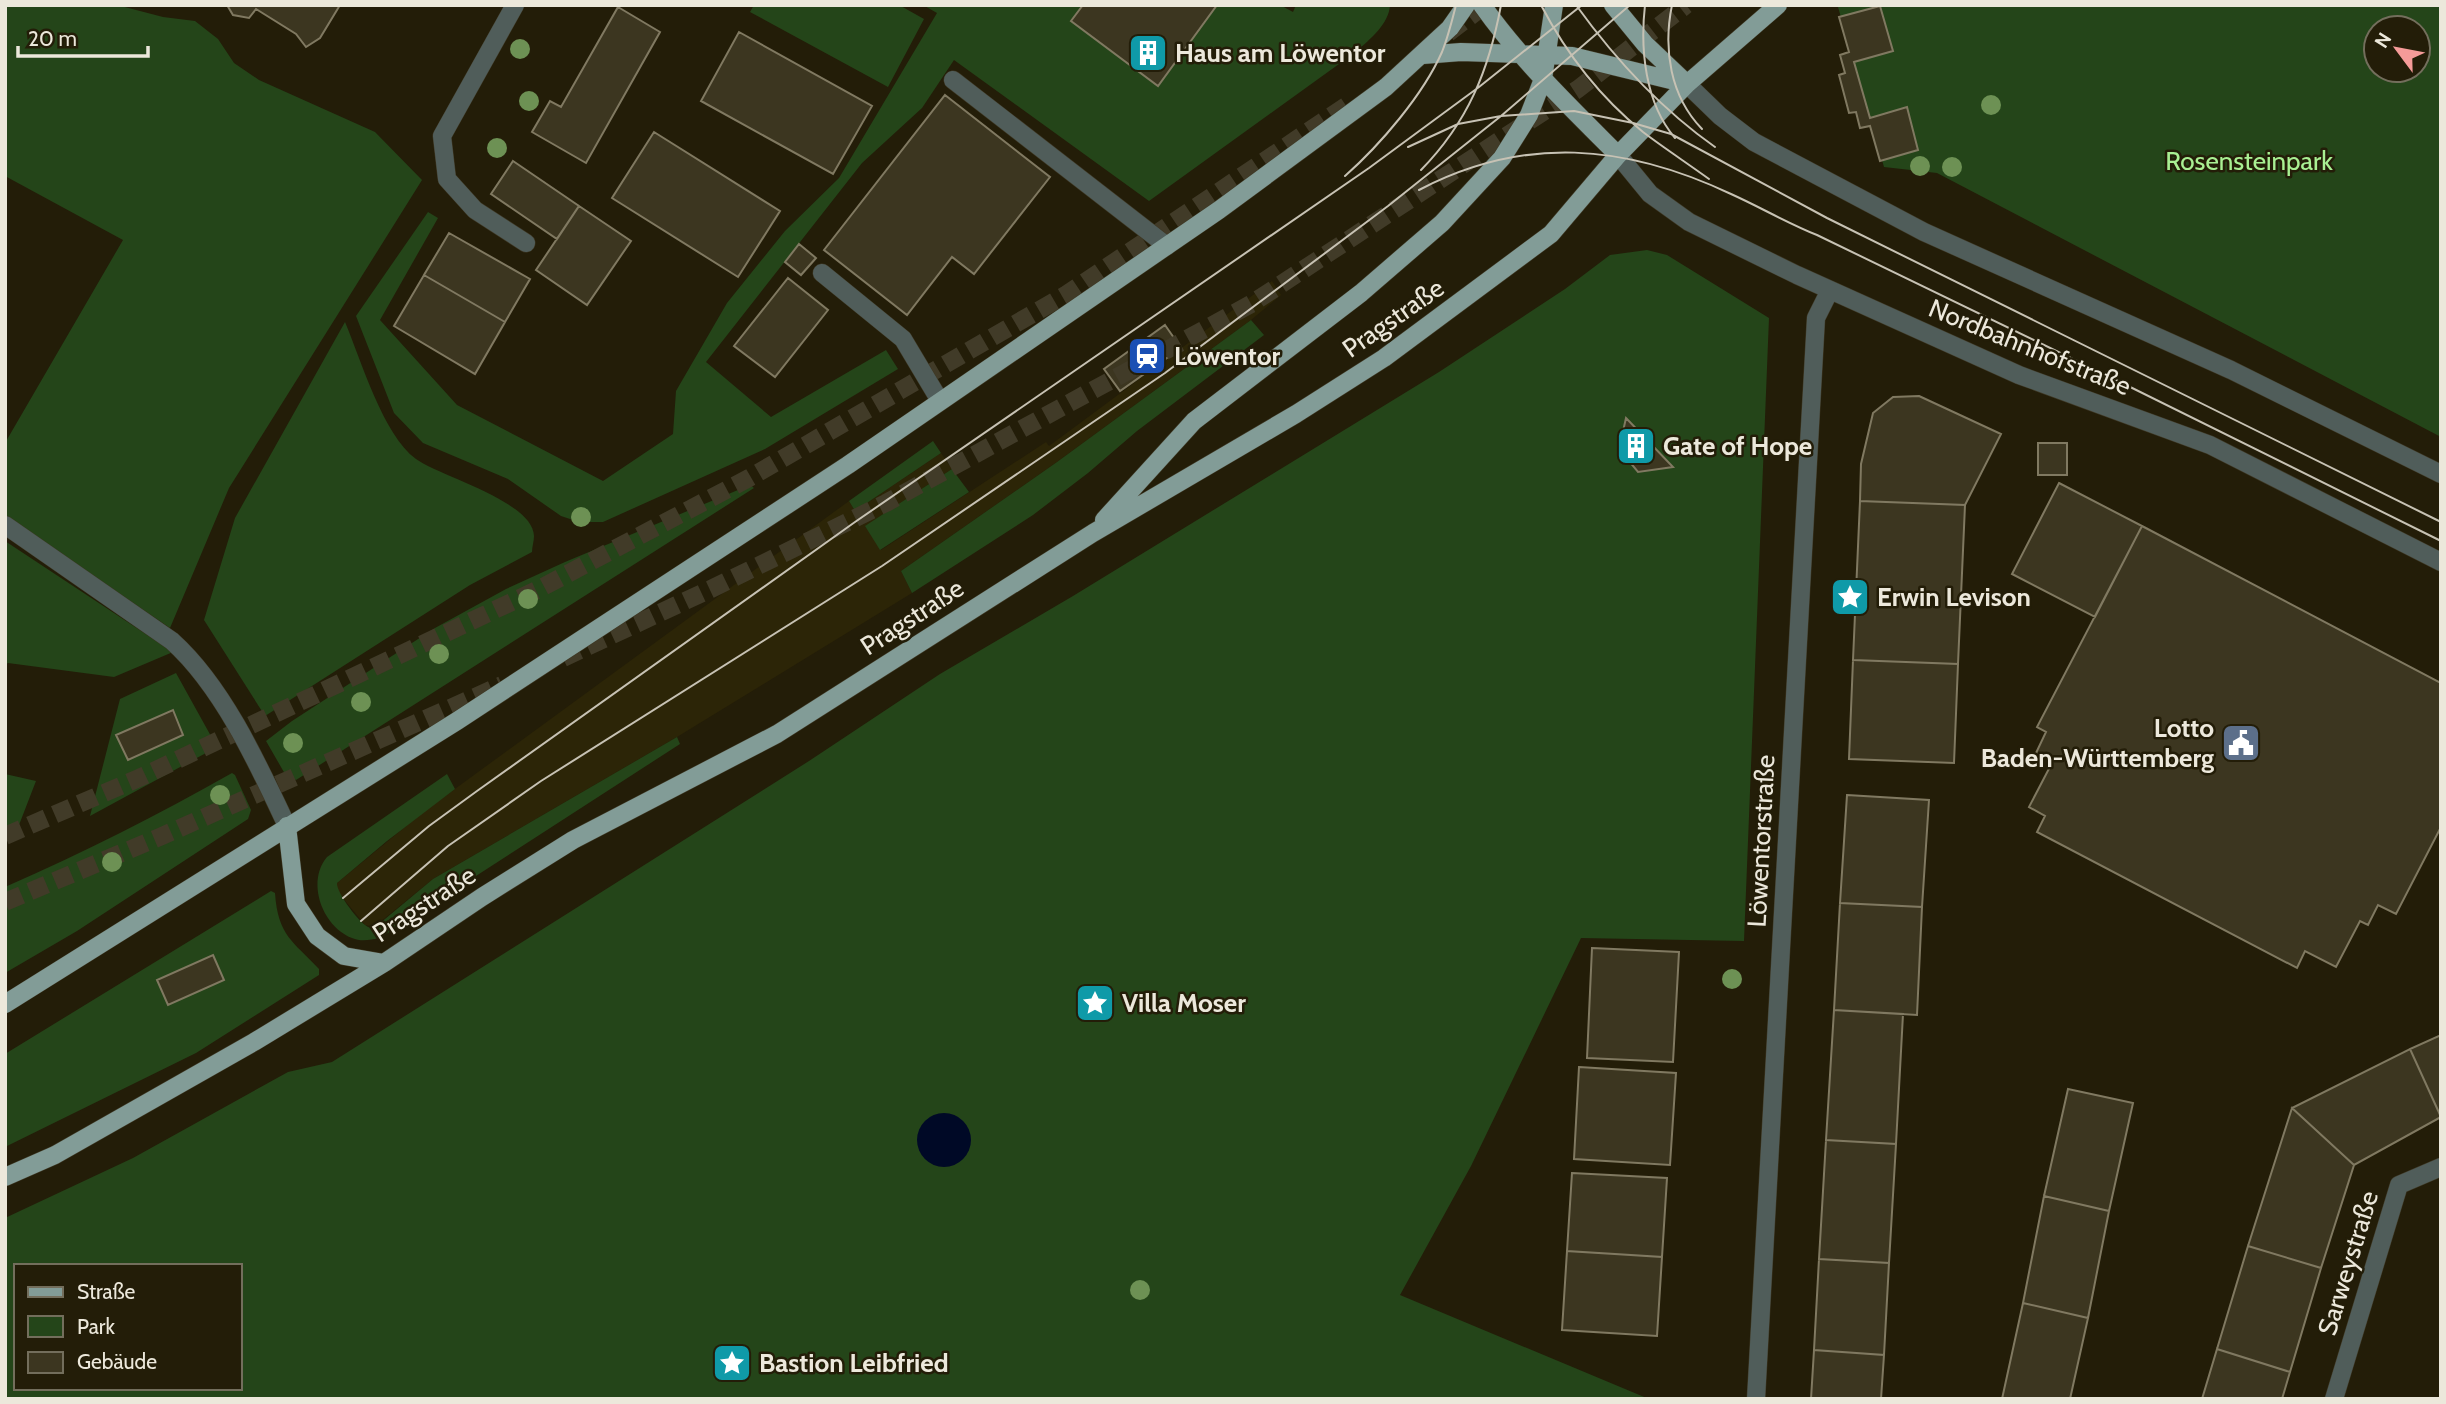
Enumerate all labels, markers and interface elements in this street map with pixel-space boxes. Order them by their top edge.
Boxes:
scale bar [18,14,147,58]
north arrow [2362,14,2432,84]
text: 20 m [28,26,77,51]
text: N [2370,28,2396,52]
building icon: Haus am Löwentor [1127,32,1169,74]
place label: Haus am Löwentor [1175,37,1386,69]
park label: Rosensteinpark [2165,145,2333,177]
street label: Pragstraße [1336,272,1450,364]
street label: Nordbahnhofstraße [1924,292,2136,402]
station icon: Löwentor [1126,335,1168,377]
place label: Löwentor [1174,340,1281,372]
building icon: Gate of Hope [1615,425,1657,467]
place label: Gate of Hope [1663,430,1812,462]
street label: Pragstraße [854,572,970,662]
place icon: Erwin Levison [1829,576,1871,618]
place label: Erwin Levison [1877,581,2031,613]
place label: Lotto Baden-Württemberg [1981,712,2214,774]
public building icon: Lotto Baden-Württemberg [2220,722,2262,764]
street label: Löwentorstraße [1741,754,1781,928]
street label: Pragstraße [366,859,482,949]
place icon: Villa Moser [1074,982,1116,1024]
place label: Villa Moser [1122,987,1246,1019]
street label: Sarweystraße [2311,1187,2385,1339]
legend [14,1264,242,1390]
text: Straße [77,1279,136,1304]
text: Park [77,1314,115,1339]
place icon: Bastion Leibfried [711,1342,753,1384]
place label: Bastion Leibfried [759,1347,949,1379]
text: Gebäude [77,1349,157,1374]

